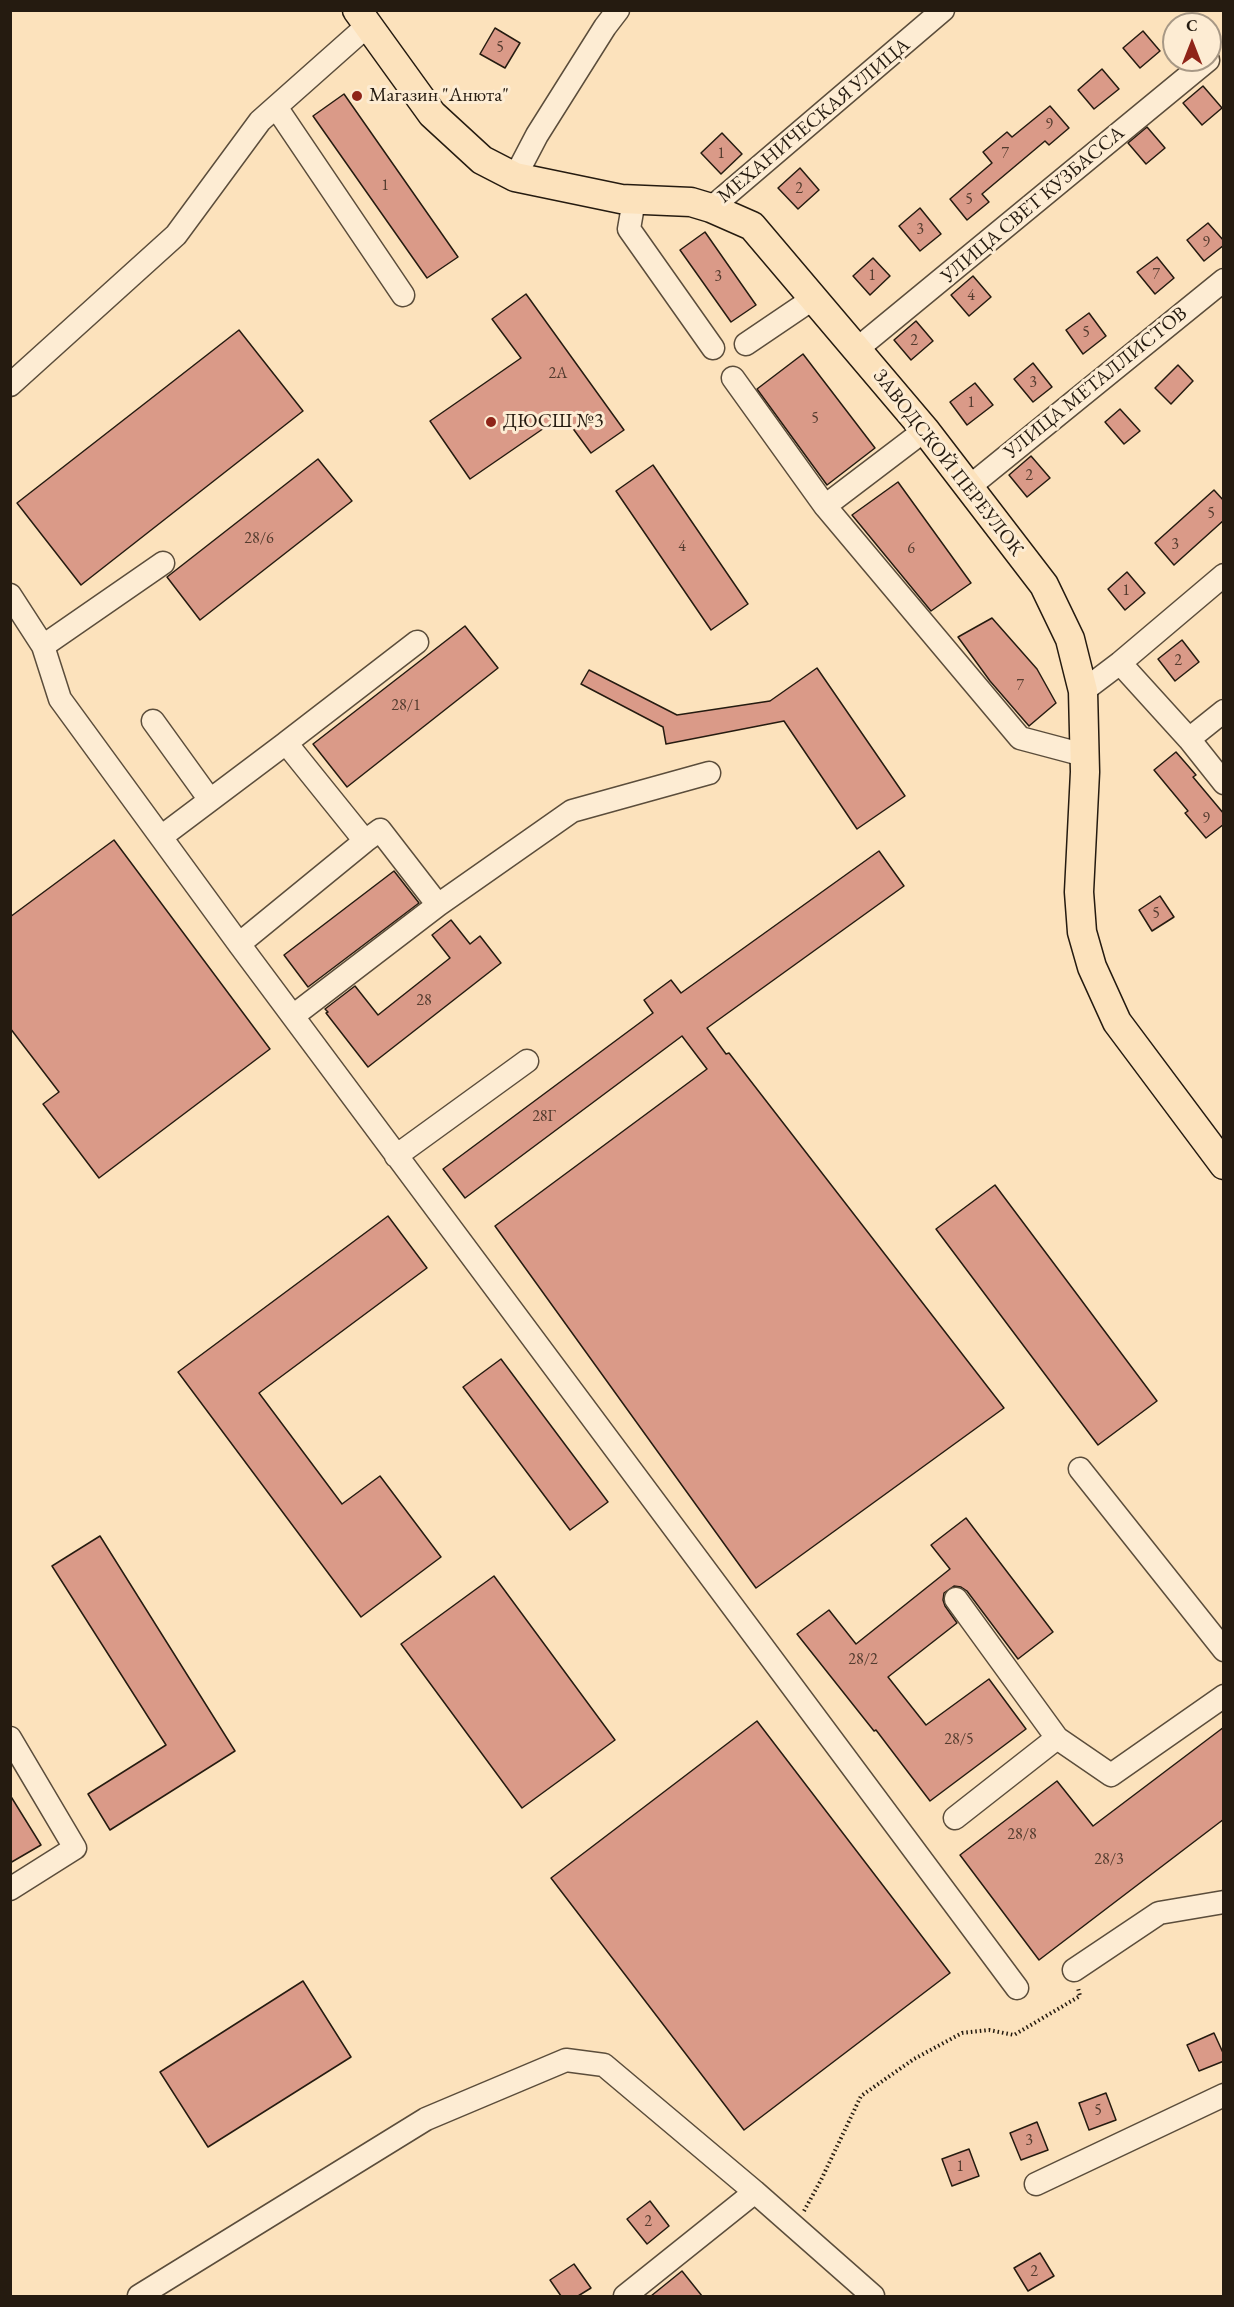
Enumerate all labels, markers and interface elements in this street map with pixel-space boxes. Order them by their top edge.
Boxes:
north arrow [1162,12,1222,72]
text: С [1186,15,1198,36]
street label: МЕХАНИЧЕСКАЯ УЛИЦА [713,33,915,209]
house number: 5 [496,38,504,58]
place label: Магазин "Анюта" [369,84,509,108]
marker: Магазин "Анюта" [350,89,364,103]
house number: 9 [1045,115,1053,135]
street label: УЛИЦА СВЕТ КУЗБАССА [936,121,1130,289]
house number: 1 [717,144,725,164]
house number: 7 [1001,144,1009,164]
house number: 1 [381,176,389,196]
house number: 2 [795,179,803,199]
house number: 5 [965,190,973,210]
house number: 3 [916,220,924,240]
house number: 9 [1202,233,1210,253]
house number: 7 [1152,265,1160,285]
house number: 1 [868,266,876,286]
house number: 3 [714,267,722,287]
house number: 4 [967,286,975,306]
street label: УЛИЦА МЕТАЛЛИСТОВ [1000,302,1192,464]
house number: 5 [1082,323,1090,343]
house number: 2 [910,331,918,351]
house number: 2А [549,364,567,384]
street label: ЗАВОДСКОЙ ПЕРЕУЛОК [868,365,1028,561]
house number: 3 [1029,373,1037,393]
house number: 1 [967,393,975,413]
house number: 5 [811,409,819,429]
place label: ДЮСШ №3 [503,410,603,434]
marker: ДЮСШ №3 [484,415,498,429]
house number: 2 [1025,466,1033,486]
house number: 5 [1207,504,1215,524]
house number: 28/6 [244,529,274,549]
house number: 3 [1171,535,1179,555]
house number: 4 [678,537,686,557]
house number: 6 [907,539,915,559]
house number: 1 [1122,581,1130,601]
house number: 2 [1174,651,1182,671]
house number: 7 [1016,676,1024,696]
house number: 28/1 [391,696,421,716]
house number: 9 [1202,809,1210,829]
house number: 5 [1152,904,1160,924]
house number: 28 [416,991,432,1011]
house number: 28Г [532,1107,556,1127]
house number: 28/2 [848,1650,878,1670]
house number: 28/5 [944,1730,974,1750]
house number: 28/8 [1007,1825,1037,1845]
house number: 28/3 [1094,1850,1124,1870]
house number: 5 [1094,2101,1102,2121]
house number: 3 [1025,2131,1033,2151]
house number: 1 [956,2157,964,2177]
house number: 2 [644,2212,652,2232]
house number: 2 [1030,2262,1038,2282]

